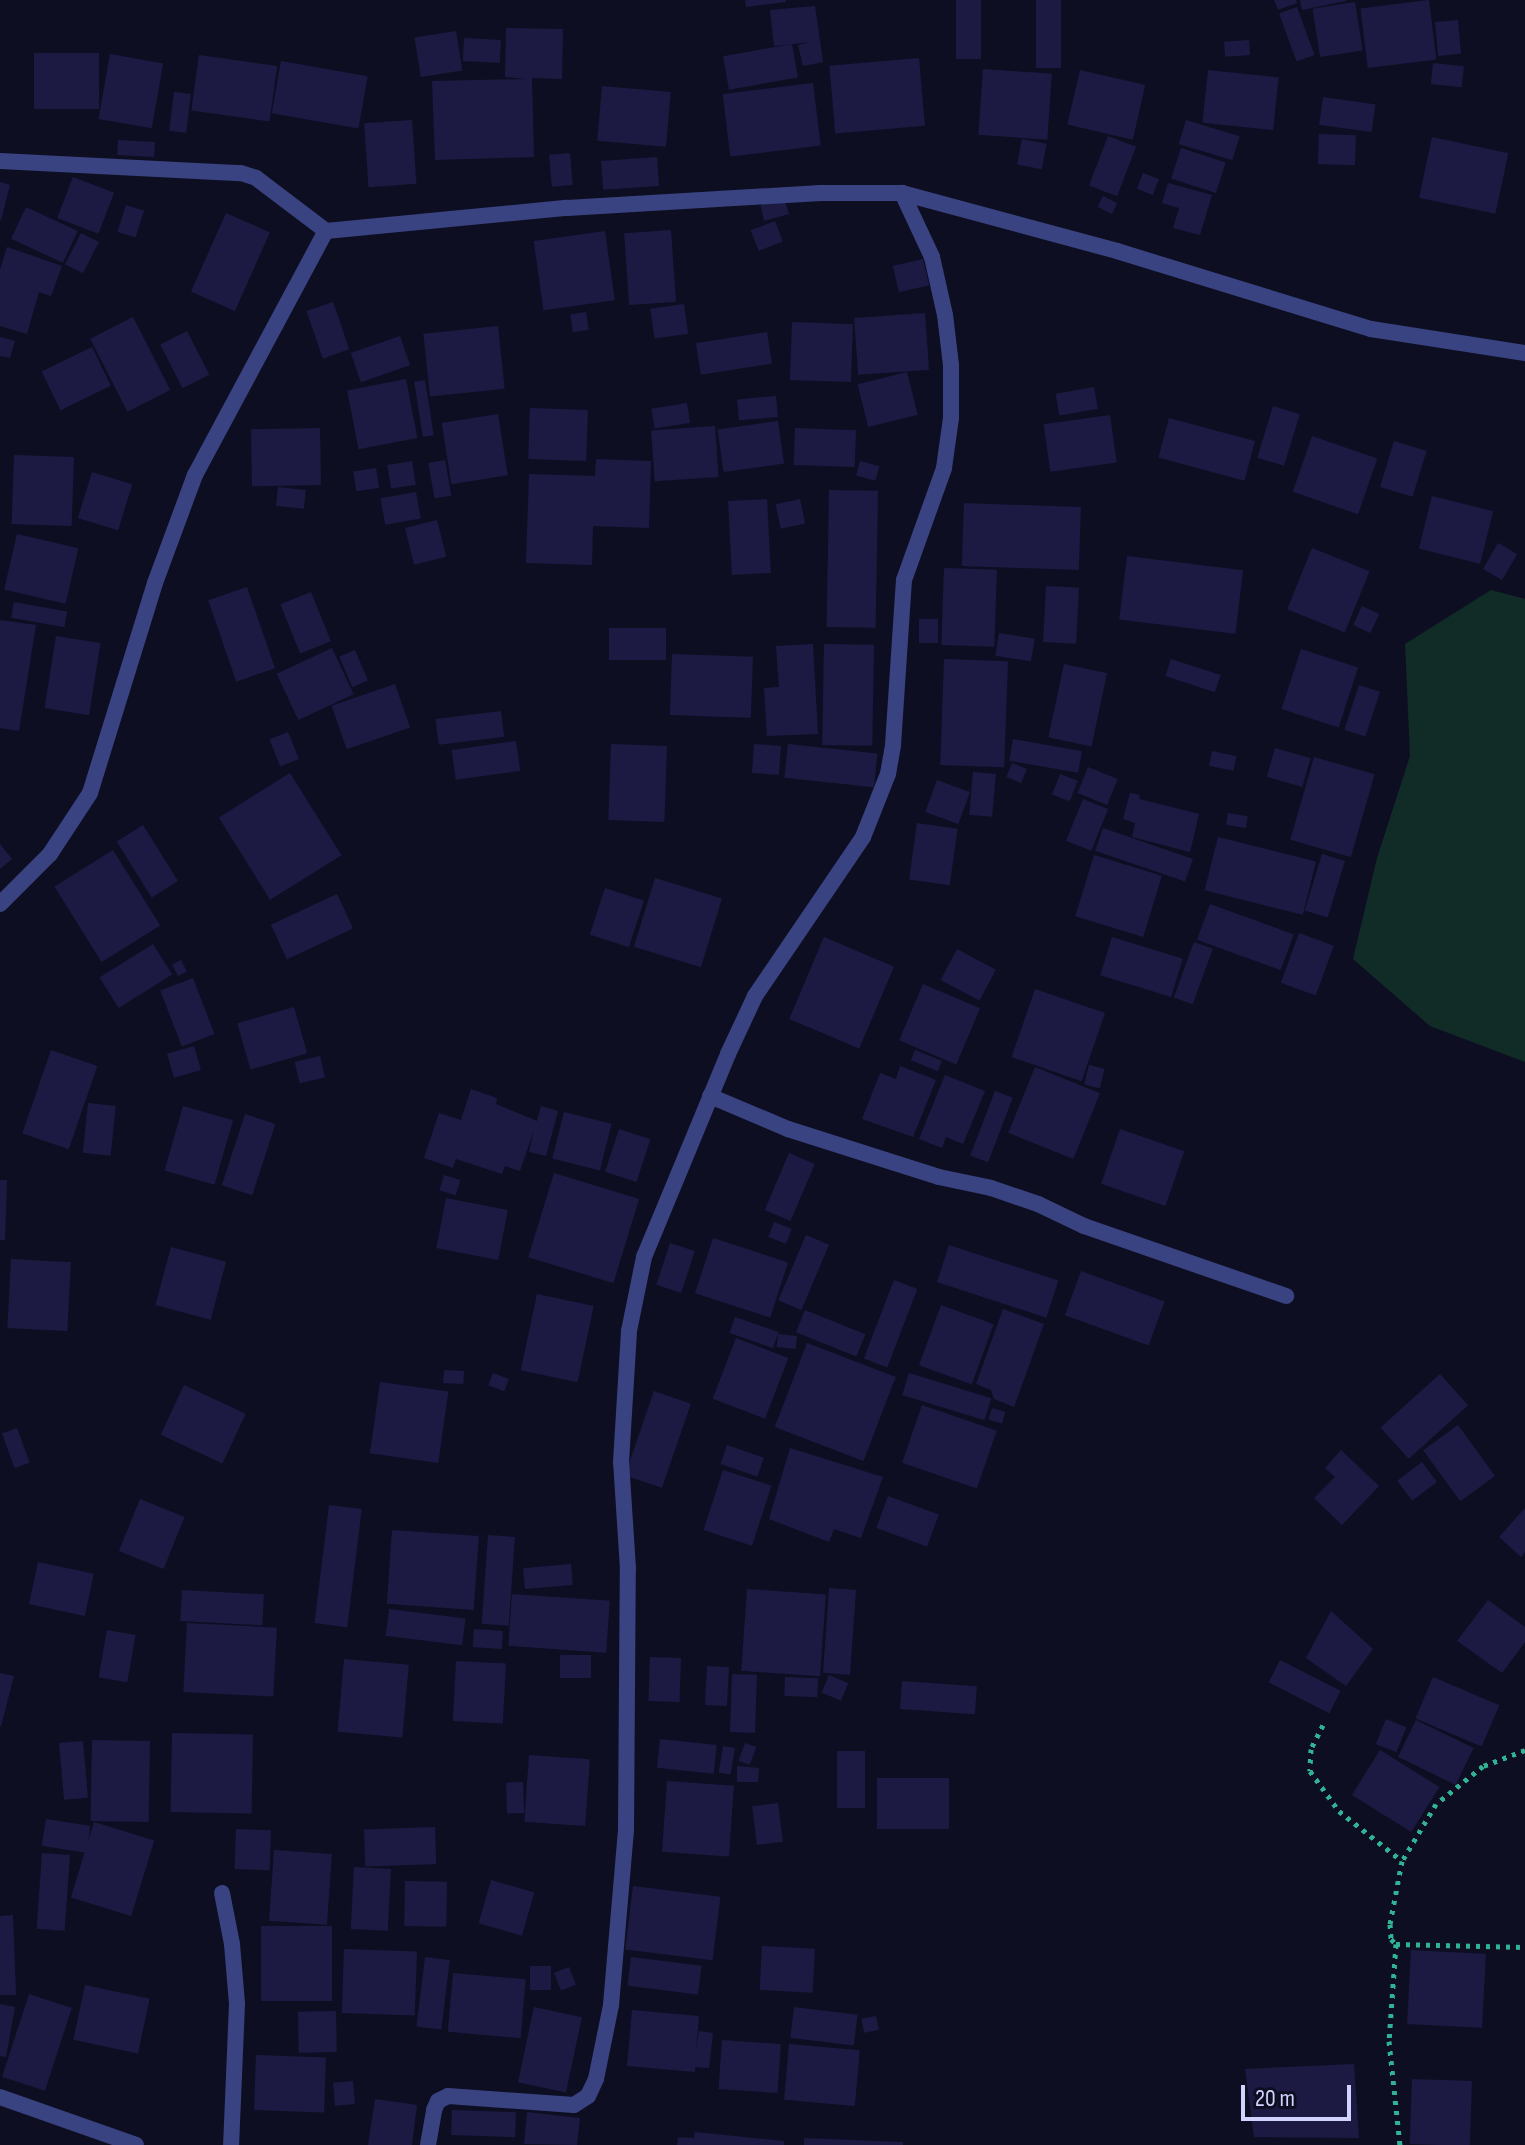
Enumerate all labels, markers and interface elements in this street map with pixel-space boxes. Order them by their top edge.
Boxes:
scale bar [1245,2069,1355,2119]
text: 20 m [1255,2084,1295,2113]

